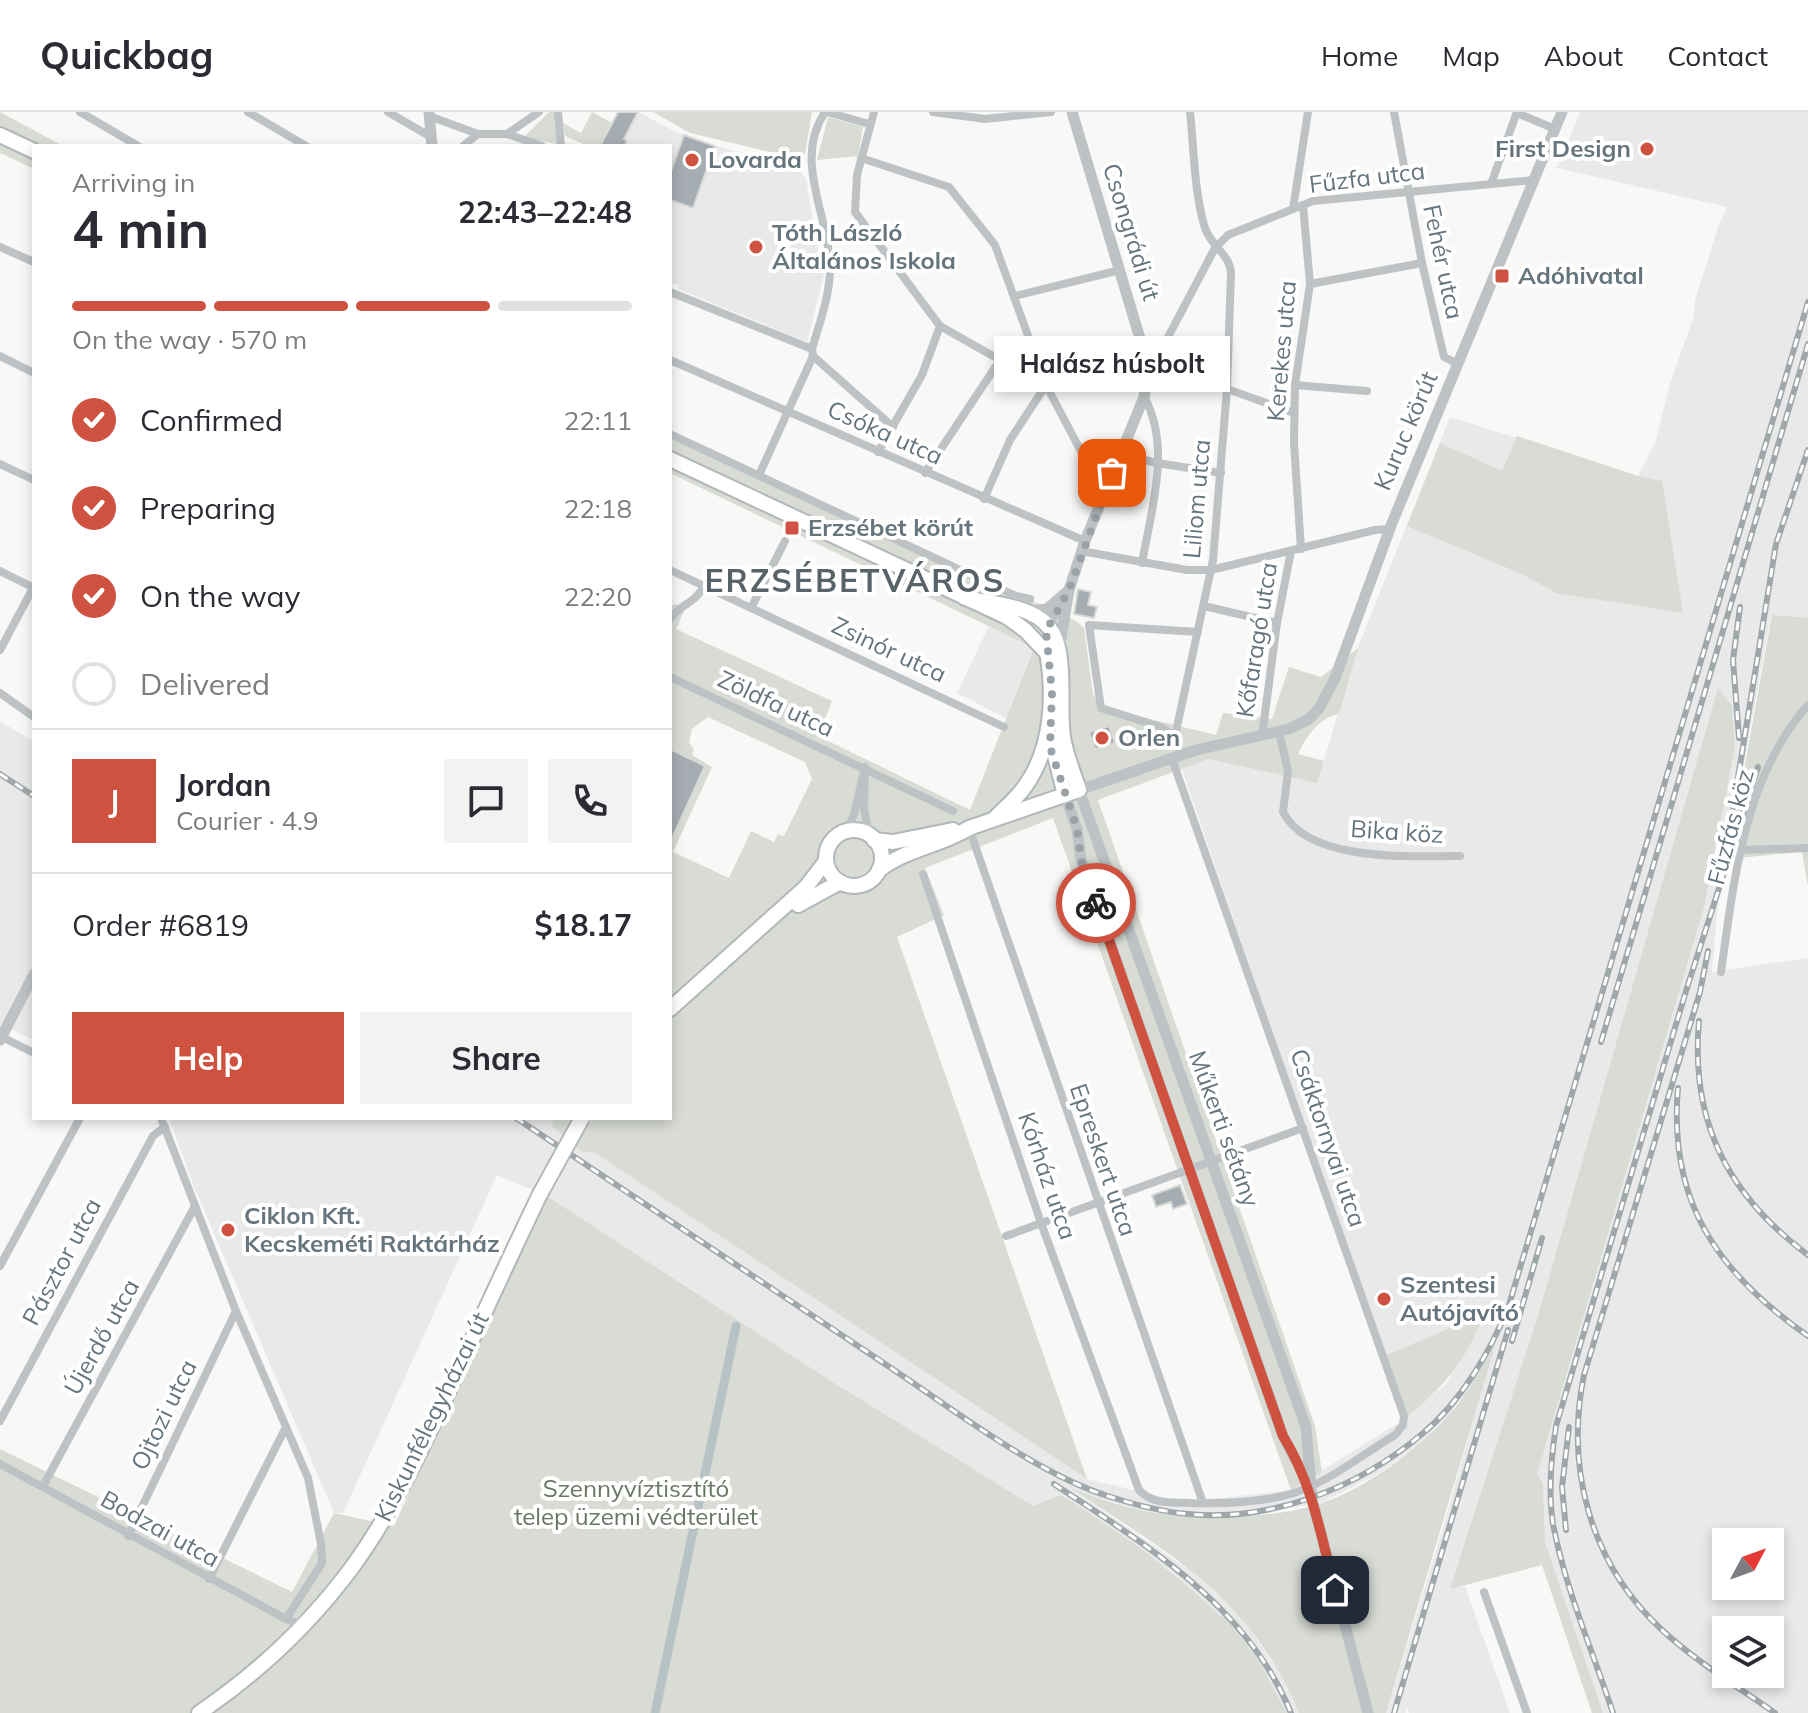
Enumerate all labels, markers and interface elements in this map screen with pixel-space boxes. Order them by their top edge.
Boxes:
text: Quickbag [40,31,213,79]
text: Home [1321,38,1398,73]
text: Map [1442,38,1500,73]
text: About [1544,38,1623,73]
text: Contact [1667,38,1768,73]
place label: First Design [1495,133,1631,163]
marker: First Design [1638,140,1656,158]
place label: Lovarda [708,144,802,174]
marker: Lovarda [683,151,701,169]
street label: Fűzfa utca [1307,155,1427,199]
street label: Csongrádi út [1097,159,1167,304]
text: Arriving in [72,166,195,199]
text: 22:43–22:48 [458,193,632,231]
text: 4 min [72,196,209,261]
street label: Fehér utca [1417,202,1471,322]
place label: Tóth László Általános Iskola [772,217,956,275]
marker: Tóth László Általános Iskola [747,238,765,256]
place label: Adóhivatal [1518,260,1644,290]
marker: Adóhivatal [1493,267,1511,285]
street label: Kerekes utca [1260,279,1302,423]
text: On the way · 570 m [72,323,307,356]
callout: Halász húsbolt [994,337,1230,393]
text: Halász húsbolt [1019,347,1205,380]
street label: Kuruc körút [1367,367,1444,495]
street label: Csóka utca [823,393,948,471]
icon: check [72,398,116,442]
text: Confirmed [140,401,283,439]
text: 22:11 [564,404,632,437]
street label: Liliom utca [1176,438,1216,560]
pin [1078,439,1146,507]
icon: bag [1090,451,1134,495]
icon: check [72,486,116,530]
text: Preparing [140,489,276,527]
text: 22:18 [564,492,632,525]
place label: Erzsébet körút [808,512,973,542]
marker: Erzsébet körút [783,519,801,537]
district label: ERZSÉBETVÁROS [705,560,1005,600]
street label: Kőfaragó utca [1229,560,1283,720]
icon: check [72,574,116,618]
text: On the way [140,577,300,615]
text: 22:20 [564,580,632,613]
street label: Zsinór utca [827,610,951,689]
street label: Zöldfa utca [714,663,839,743]
text: Delivered [140,665,270,703]
place label: Orlen [1118,722,1180,752]
marker: Orlen [1093,729,1111,747]
button: chat [444,759,528,843]
button: phone [548,759,632,843]
text: Jordan [176,766,271,804]
street label: Fűzfás köz [1700,766,1760,888]
text: J [109,782,119,820]
text: Courier · 4.9 [176,804,319,837]
street label: Bika köz [1350,813,1445,849]
courier [1056,863,1136,943]
icon: bike [1074,881,1118,925]
text: Order #6819 [72,906,249,944]
text: $18.17 [535,906,632,944]
button: Help [72,1012,344,1104]
button: Share [360,1012,632,1104]
street label: Csáktornyai utca [1284,1045,1373,1231]
street label: Műkerti sétány [1183,1047,1267,1211]
street label: Epreskert utca [1064,1079,1144,1240]
street label: Kórház utca [1012,1108,1084,1243]
street label: Pásztor utca [15,1193,107,1330]
place label: Ciklon Kft. Kecskeméti Raktárház [244,1200,500,1258]
marker: Ciklon Kft. Kecskeméti Raktárház [219,1221,237,1239]
place label: Szentesi Autójavító [1400,1269,1519,1327]
street label: Újerdő utca [57,1273,145,1400]
marker: Szentesi Autójavító [1375,1290,1393,1308]
street label: Kiskunfélegyházai út [367,1307,495,1526]
street label: Ojtozi utca [124,1355,203,1475]
park label: Szennyvíztisztító telep üzemi védterület [514,1473,758,1531]
street label: Bodzai utca [96,1483,225,1573]
north arrow [1712,1528,1784,1600]
map controls [1712,1528,1784,1688]
pin [1301,1556,1369,1624]
icon: home [1313,1568,1357,1612]
button: layers [1712,1616,1784,1688]

